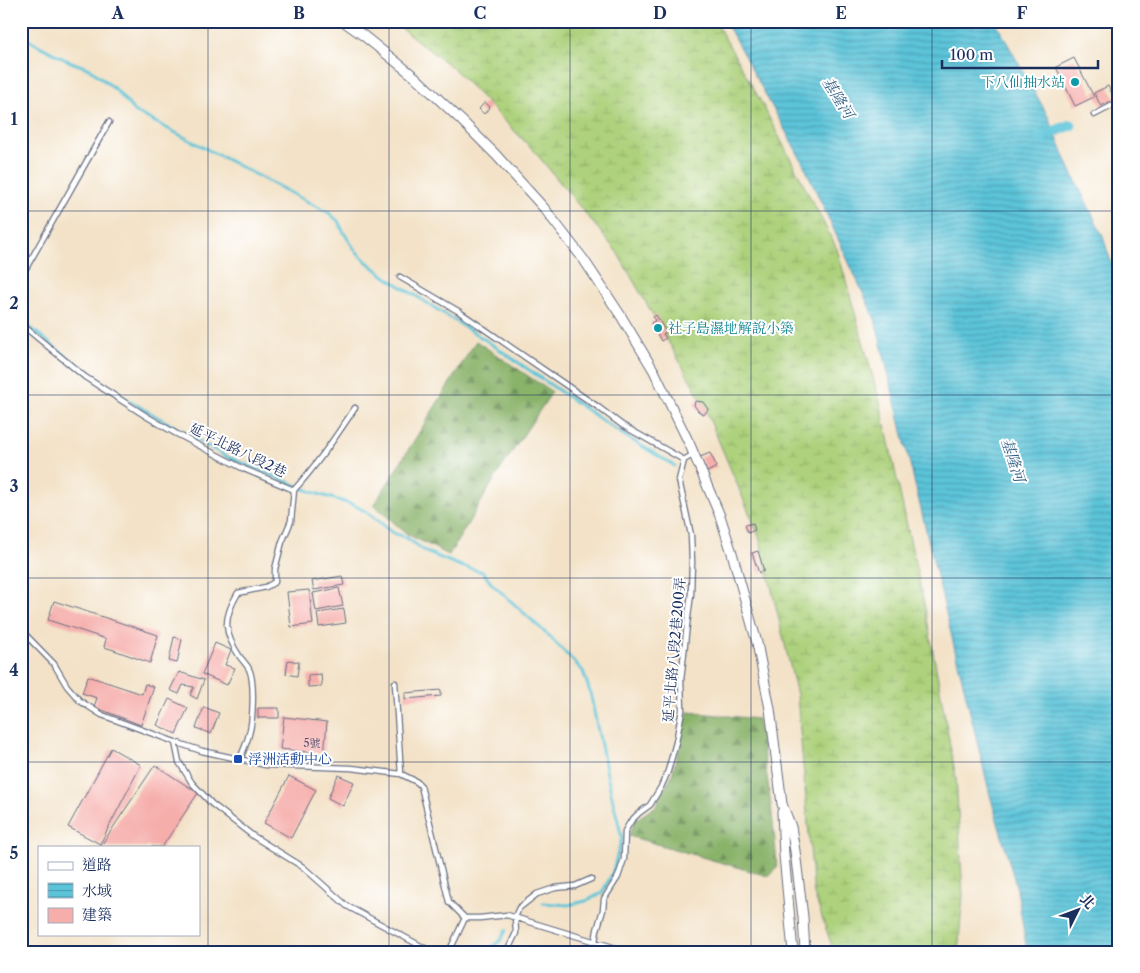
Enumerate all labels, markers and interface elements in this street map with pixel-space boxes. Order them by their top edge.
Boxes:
text: A [111,3,125,23]
text: B [293,3,305,23]
text: C [474,3,486,23]
text: D [653,3,667,23]
text: E [835,3,847,23]
text: F [1017,3,1028,23]
scale bar [942,38,1099,70]
text: 100 m [950,45,993,64]
place label: 下八仙抽水站 [981,73,1065,91]
water label: 基隆河 [818,74,860,124]
marker: 下八仙抽水站 [1069,76,1081,88]
text: 1 [10,109,18,129]
text: 2 [9,293,19,313]
place label: 社子島濕地解說小築 [668,319,794,337]
marker: 社子島濕地解說小築 [652,322,664,334]
street label: 延平北路八段2巷 [186,419,290,481]
water label: 基隆河 [997,436,1030,487]
text: 3 [9,476,19,496]
street label: 延平北路八段2巷200弄 [659,577,689,723]
text: 4 [9,660,19,680]
house number: 5號 [304,736,320,750]
place label: 浮洲活動中心 [248,750,332,768]
marker: 浮洲活動中心 [232,753,244,765]
text: 5 [10,843,19,863]
legend [38,846,200,936]
text: 道路 [82,855,112,874]
text: 水域 [82,881,112,900]
north arrow [1052,886,1102,936]
text: 北 [1076,890,1099,913]
text: 建築 [82,905,112,924]

